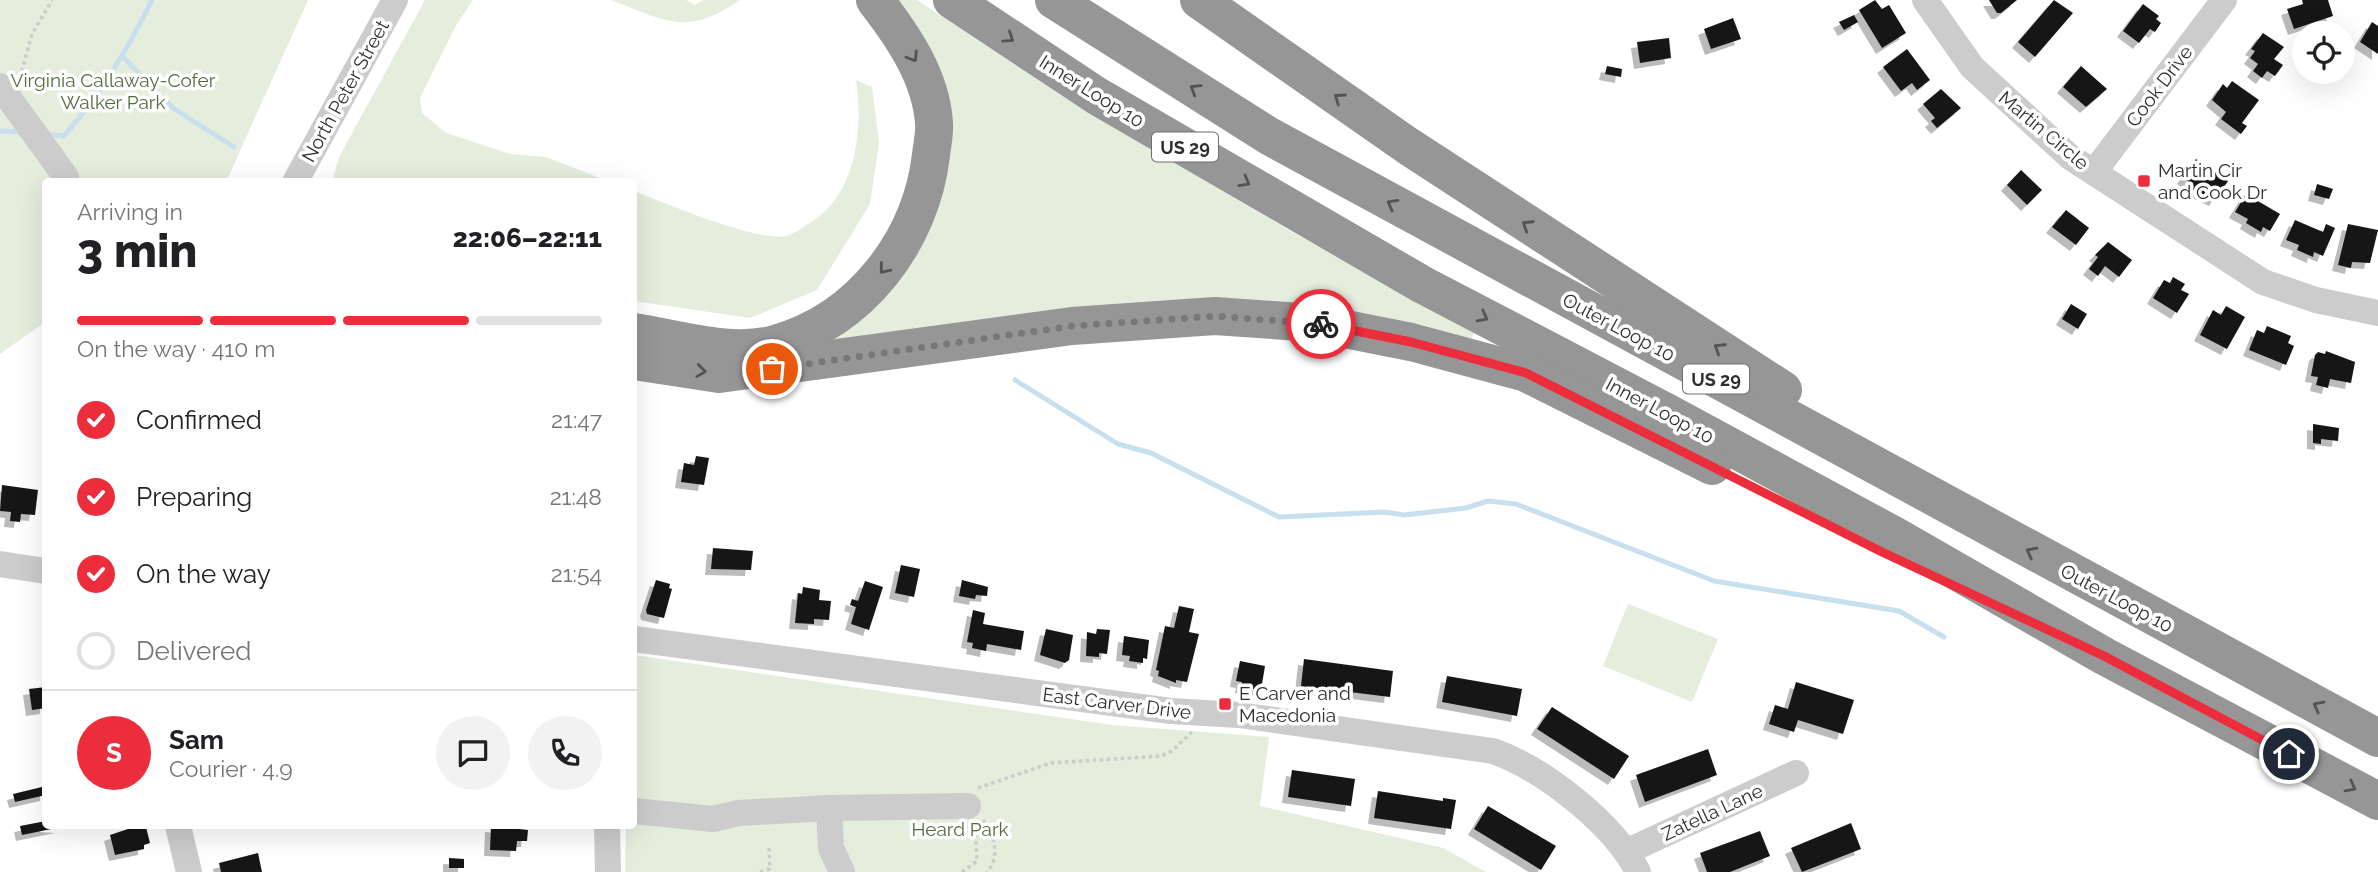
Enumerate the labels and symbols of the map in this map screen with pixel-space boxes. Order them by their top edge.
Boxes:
street label: North Peter Street [297,16,393,166]
one-way arrow [1001,29,1014,42]
street label: Cook Drive [2121,41,2197,131]
one-way arrow [905,49,918,62]
street label: Inner Loop 10 [1036,50,1148,132]
park label: Virginia Callaway-Cofer Walker Park [11,69,216,113]
one-way arrow [1190,85,1203,98]
street label: Martin Circle [1995,86,2093,174]
one-way arrow [1334,94,1347,106]
road number: US 29 [1152,132,1218,162]
place label: Martin Cir and Cook Dr [2158,159,2267,203]
marker: Martin Cir and Cook Dr [2136,173,2152,189]
one-way arrow [1237,174,1250,187]
one-way arrow [1386,199,1399,212]
one-way arrow [1522,221,1535,233]
one-way arrow [880,261,893,273]
street label: Outer Loop 10 [1559,288,1679,366]
courier [1286,289,1356,359]
one-way arrow [1476,308,1488,322]
pin [742,339,802,399]
one-way arrow [1714,343,1727,356]
one-way arrow [695,364,707,379]
road number: US 29 [1683,365,1749,394]
street label: Inner Loop 10 [1602,372,1718,448]
one-way arrow [2026,547,2038,560]
street label: Outer Loop 10 [2057,559,2177,637]
place label: E Carver and Macedonia [1239,682,1351,726]
street label: East Carver Drive [1041,683,1193,723]
marker: E Carver and Macedonia [1217,696,1233,712]
one-way arrow [2313,701,2325,714]
pin [2259,724,2319,784]
one-way arrow [2344,778,2356,792]
street label: Zatella Lane [1658,779,1766,845]
park label: Heard Park [911,818,1009,840]

